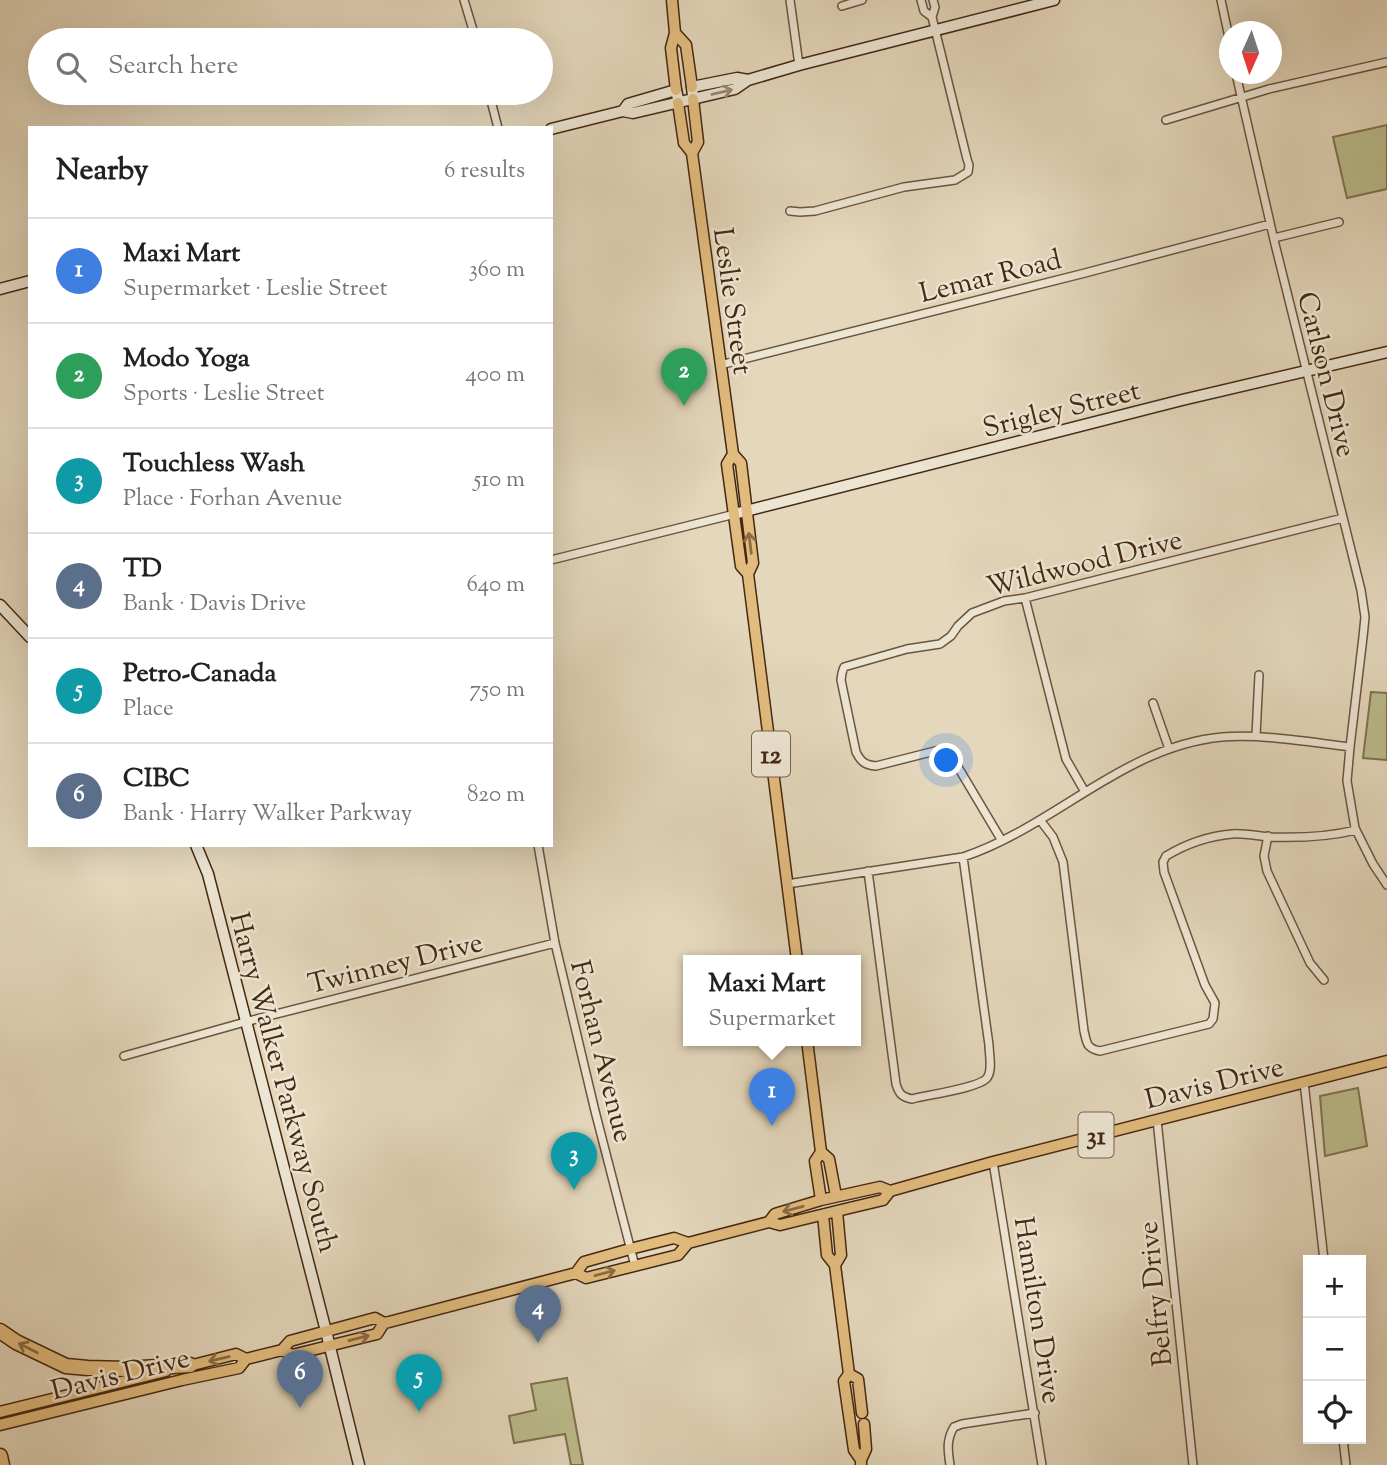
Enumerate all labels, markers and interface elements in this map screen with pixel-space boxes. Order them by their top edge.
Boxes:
north arrow [1219,21,1282,84]
search box [28,28,553,105]
icon: search [52,48,90,86]
text: Search here [108,48,238,85]
one-way arrow [710,85,733,98]
text: Nearby [56,150,148,193]
text: 6 results [444,155,525,188]
street label: Leslie Street [701,225,761,378]
text: Maxi Mart [123,236,240,273]
street label: Lemar Road [916,241,1066,315]
text: 1 [75,254,83,287]
text: 360 m [468,254,525,287]
text: Supermarket · Leslie Street [123,273,388,306]
street label: Carlson Drive [1285,288,1365,462]
text: Modo Yoga [123,341,250,378]
pin: 2 [661,348,707,406]
text: 2 [74,359,84,392]
text: 400 m [465,359,525,392]
street label: Srigley Street [979,372,1145,450]
text: Sports · Leslie Street [123,378,325,411]
text: Touchless Wash [123,446,305,483]
text: 3 [74,464,84,497]
text: 510 m [473,464,525,497]
text: Place · Forhan Avenue [123,483,342,516]
street label: Wildwood Drive [983,521,1187,609]
one-way arrow [744,532,757,555]
text: TD [123,551,162,588]
text: 4 [73,569,85,602]
text: 640 m [467,569,525,602]
text: Bank · Davis Drive [123,588,306,621]
text: Petro-Canada [123,656,276,693]
text: 5 [75,674,83,707]
text: 750 m [470,674,525,707]
text: Place [123,693,174,726]
road number: 12 [752,732,790,776]
your location [929,743,963,777]
text: CIBC [123,761,190,798]
text: 6 [73,779,85,812]
text: 820 m [467,779,525,812]
text: Bank · Harry Walker Parkway [123,798,412,831]
street label: Harry Walker Parkway South [217,908,347,1257]
street label: Twinney Drive [304,924,487,1006]
popup [683,955,861,1046]
street label: Forhan Avenue [558,957,642,1147]
text: Maxi Mart [708,966,825,1003]
text: Supermarket [708,1003,836,1036]
street label: Davis Drive [1141,1048,1288,1121]
pin: 1 [749,1068,795,1126]
road number: 31 [1078,1112,1114,1158]
pin: 3 [551,1132,597,1190]
one-way arrow [782,1203,804,1216]
street label: Hamilton Drive [1002,1214,1071,1407]
street label: Belfry Drive [1129,1219,1184,1368]
map controls [1303,1255,1366,1444]
button: + [1303,1255,1366,1318]
one-way arrow [593,1266,616,1279]
pin: 4 [515,1285,561,1343]
button: − [1303,1318,1366,1381]
one-way arrow [347,1331,370,1344]
street label: Davis Drive [47,1339,194,1412]
one-way arrow [18,1341,39,1355]
pin: 6 [277,1350,323,1408]
one-way arrow [208,1353,230,1366]
pin: 5 [396,1354,442,1412]
button: locate [1303,1381,1366,1444]

